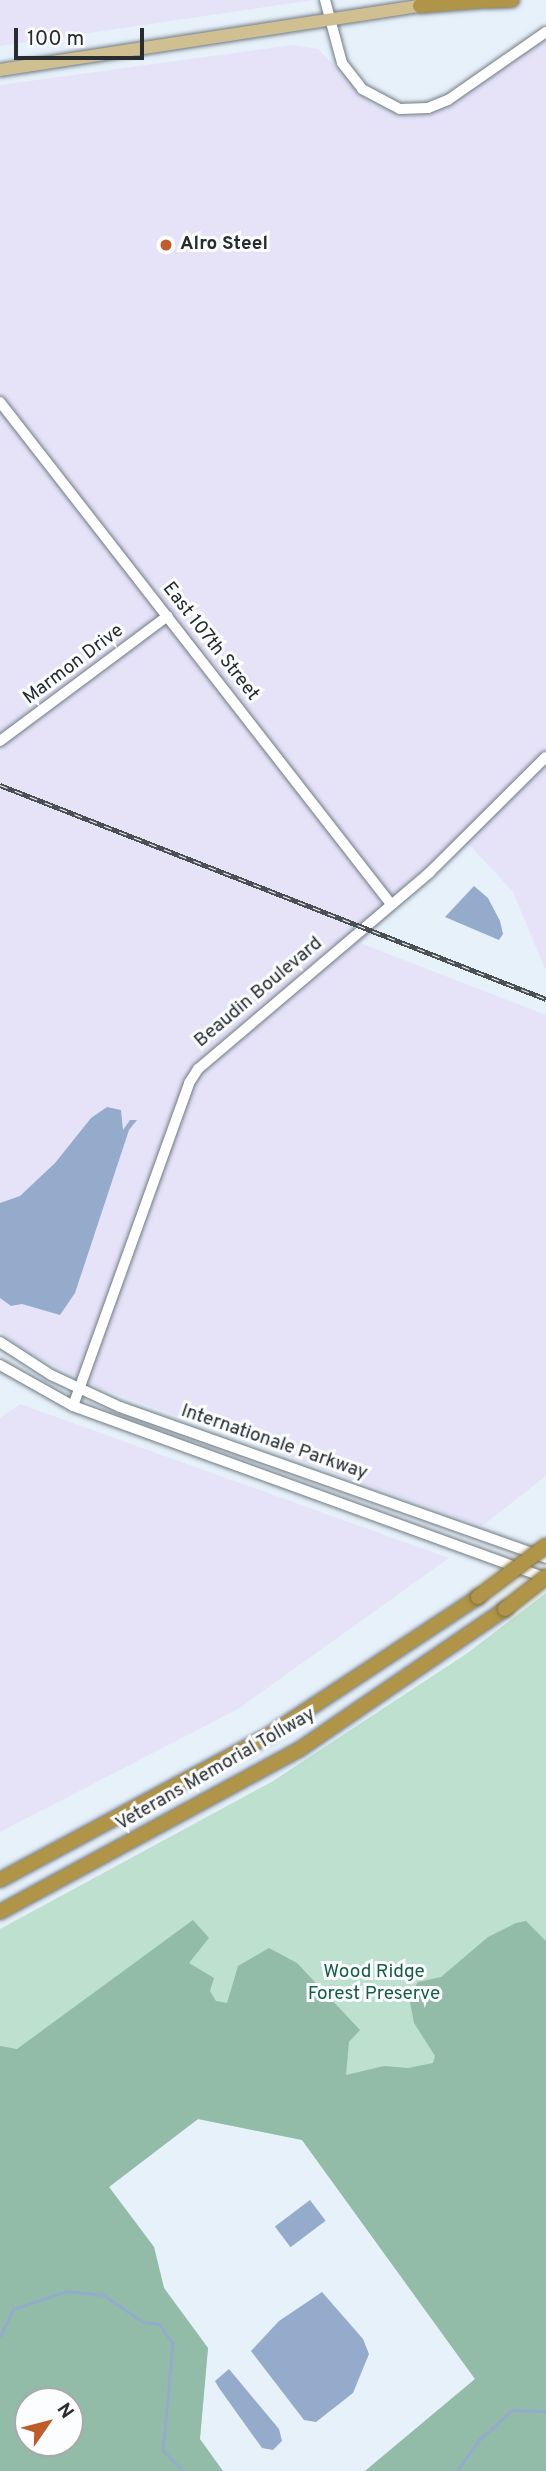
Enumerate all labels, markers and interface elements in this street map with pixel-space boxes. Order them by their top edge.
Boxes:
scale bar [18,14,147,58]
text: 100 m [27,26,84,53]
place label: Alro Steel [180,234,268,256]
marker: Alro Steel [158,237,174,253]
street label: East 107th Street [157,578,263,706]
street label: Marmon Drive [20,620,128,710]
street label: Beaudin Boulevard [190,933,328,1053]
street label: Internationale Parkway [178,1400,370,1486]
street label: Veterans Memorial Tollway [112,1703,320,1837]
park label: Wood Ridge Forest Preserve [308,1962,440,2006]
north arrow [14,2387,84,2457]
text: N [51,2399,78,2424]

